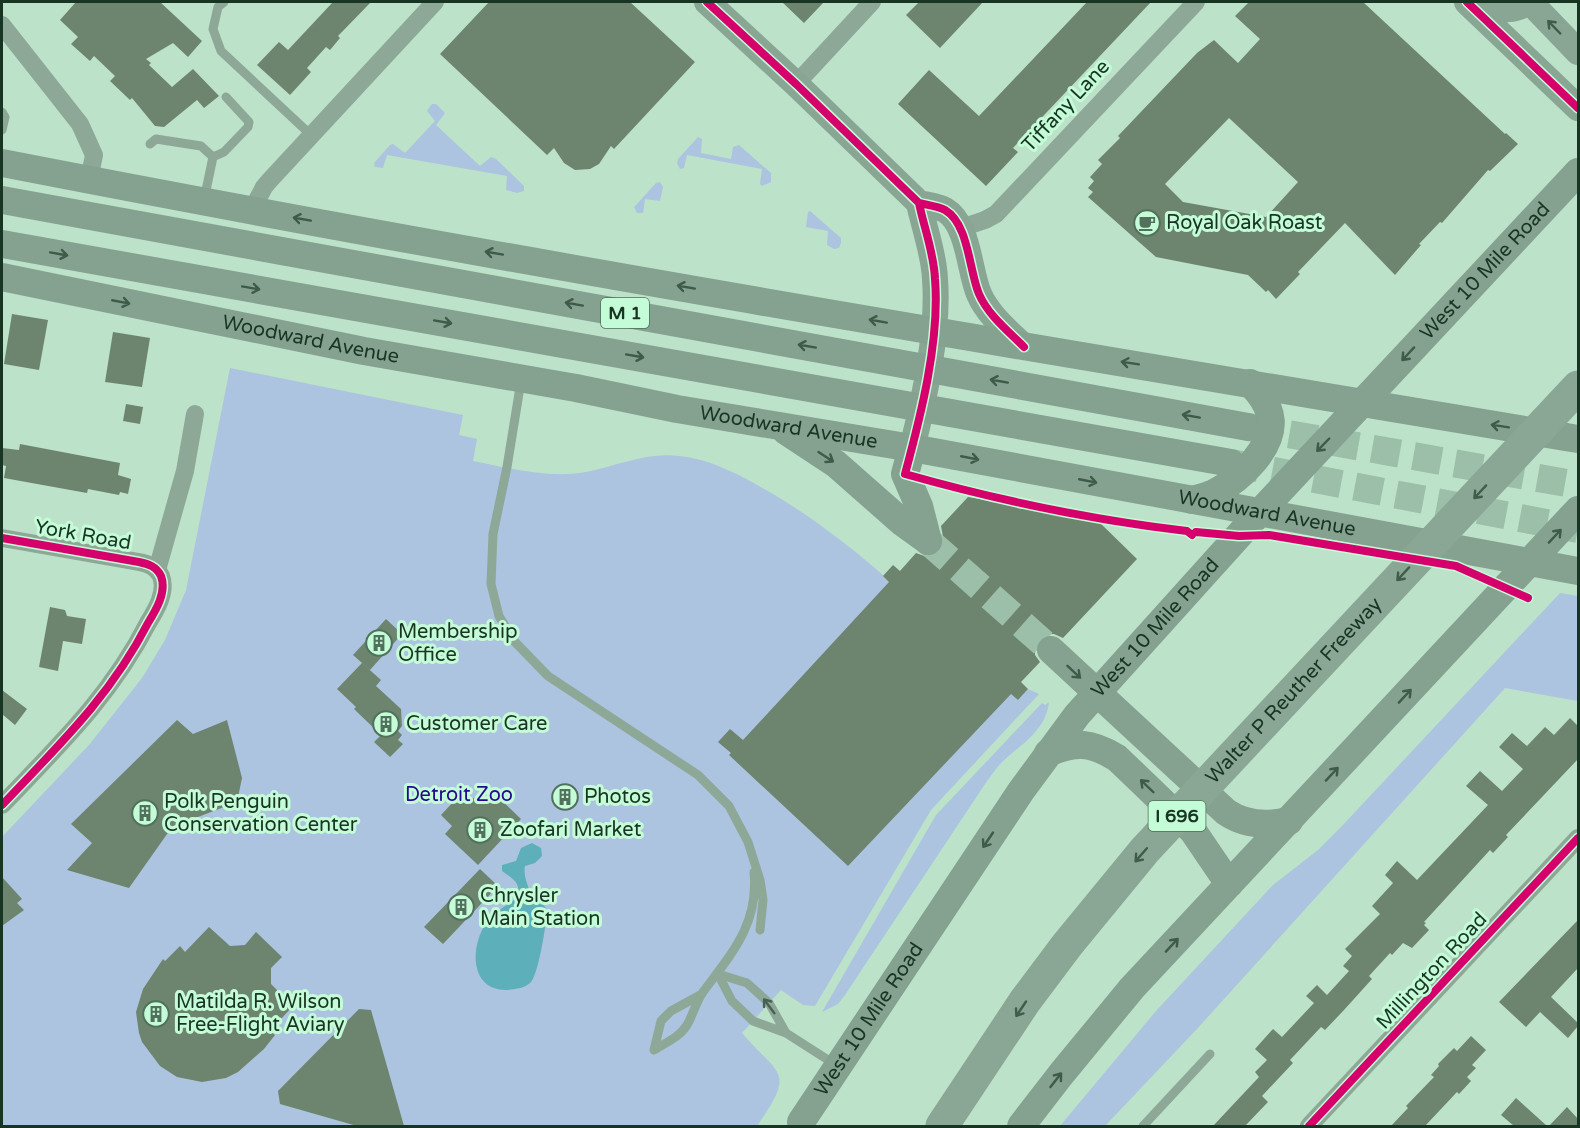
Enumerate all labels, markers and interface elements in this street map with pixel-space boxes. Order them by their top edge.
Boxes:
one-way arrow [1548,20,1562,35]
street label: Tiffany Lane [1017,55,1115,157]
street label: West 10 Mile Road [1415,197,1555,345]
cafe icon: Royal Oak Roast [1132,208,1162,238]
place label: Royal Oak Roast [1166,211,1323,235]
one-way arrow [292,213,312,224]
one-way arrow [484,247,504,258]
one-way arrow [49,249,68,260]
one-way arrow [676,282,696,293]
one-way arrow [241,283,261,294]
one-way arrow [110,297,130,308]
one-way arrow [564,298,584,309]
road number: M 1 [601,298,649,328]
street label: Woodward Avenue [220,310,401,369]
one-way arrow [868,316,888,327]
one-way arrow [433,317,453,328]
one-way arrow [798,341,817,352]
one-way arrow [1401,347,1416,362]
one-way arrow [625,351,645,362]
one-way arrow [1121,358,1141,369]
one-way arrow [989,376,1009,387]
street label: Woodward Avenue [698,401,879,454]
one-way arrow [1181,410,1201,421]
one-way arrow [1491,420,1510,431]
one-way arrow [1316,438,1330,453]
one-way arrow [817,450,834,463]
one-way arrow [960,453,979,464]
one-way arrow [1078,475,1098,486]
one-way arrow [1473,484,1487,499]
street label: Woodward Avenue [1176,485,1358,542]
street label: York Road [33,515,133,555]
one-way arrow [1547,528,1562,543]
street label: West 10 Mile Road [1087,553,1224,703]
one-way arrow [1395,567,1410,582]
street label: Walter P Reuther Freeway [1201,592,1387,789]
place label: Membership Office [398,620,518,667]
building icon: Membership Office [364,628,394,658]
one-way arrow [1066,665,1081,679]
one-way arrow [1397,689,1412,704]
building icon: Customer Care [371,709,401,739]
place label: Customer Care [406,712,547,736]
one-way arrow [1325,767,1339,782]
one-way arrow [1139,779,1154,793]
building icon: Photos [550,782,580,812]
park label: Detroit Zoo [405,783,513,807]
place label: Photos [584,785,651,809]
place label: Polk Penguin Conservation Center [164,790,358,837]
building icon: Polk Penguin Conservation Center [130,798,160,828]
road number: I 696 [1148,801,1206,831]
building icon: Zoofari Market [465,815,495,845]
place label: Zoofari Market [500,818,642,842]
one-way arrow [982,831,994,847]
one-way arrow [1134,847,1148,862]
place label: Chrysler Main Station [480,884,600,931]
building icon: Chrysler Main Station [446,892,476,922]
street label: Millington Road [1372,908,1492,1034]
one-way arrow [1165,937,1179,952]
street label: West 10 Mile Road [809,938,929,1101]
place label: Matilda R. Wilson Free-Flight Aviary [176,990,345,1037]
one-way arrow [763,998,775,1014]
building icon: Matilda R. Wilson Free-Flight Aviary [141,999,171,1029]
one-way arrow [1014,1000,1027,1017]
one-way arrow [1050,1072,1063,1088]

